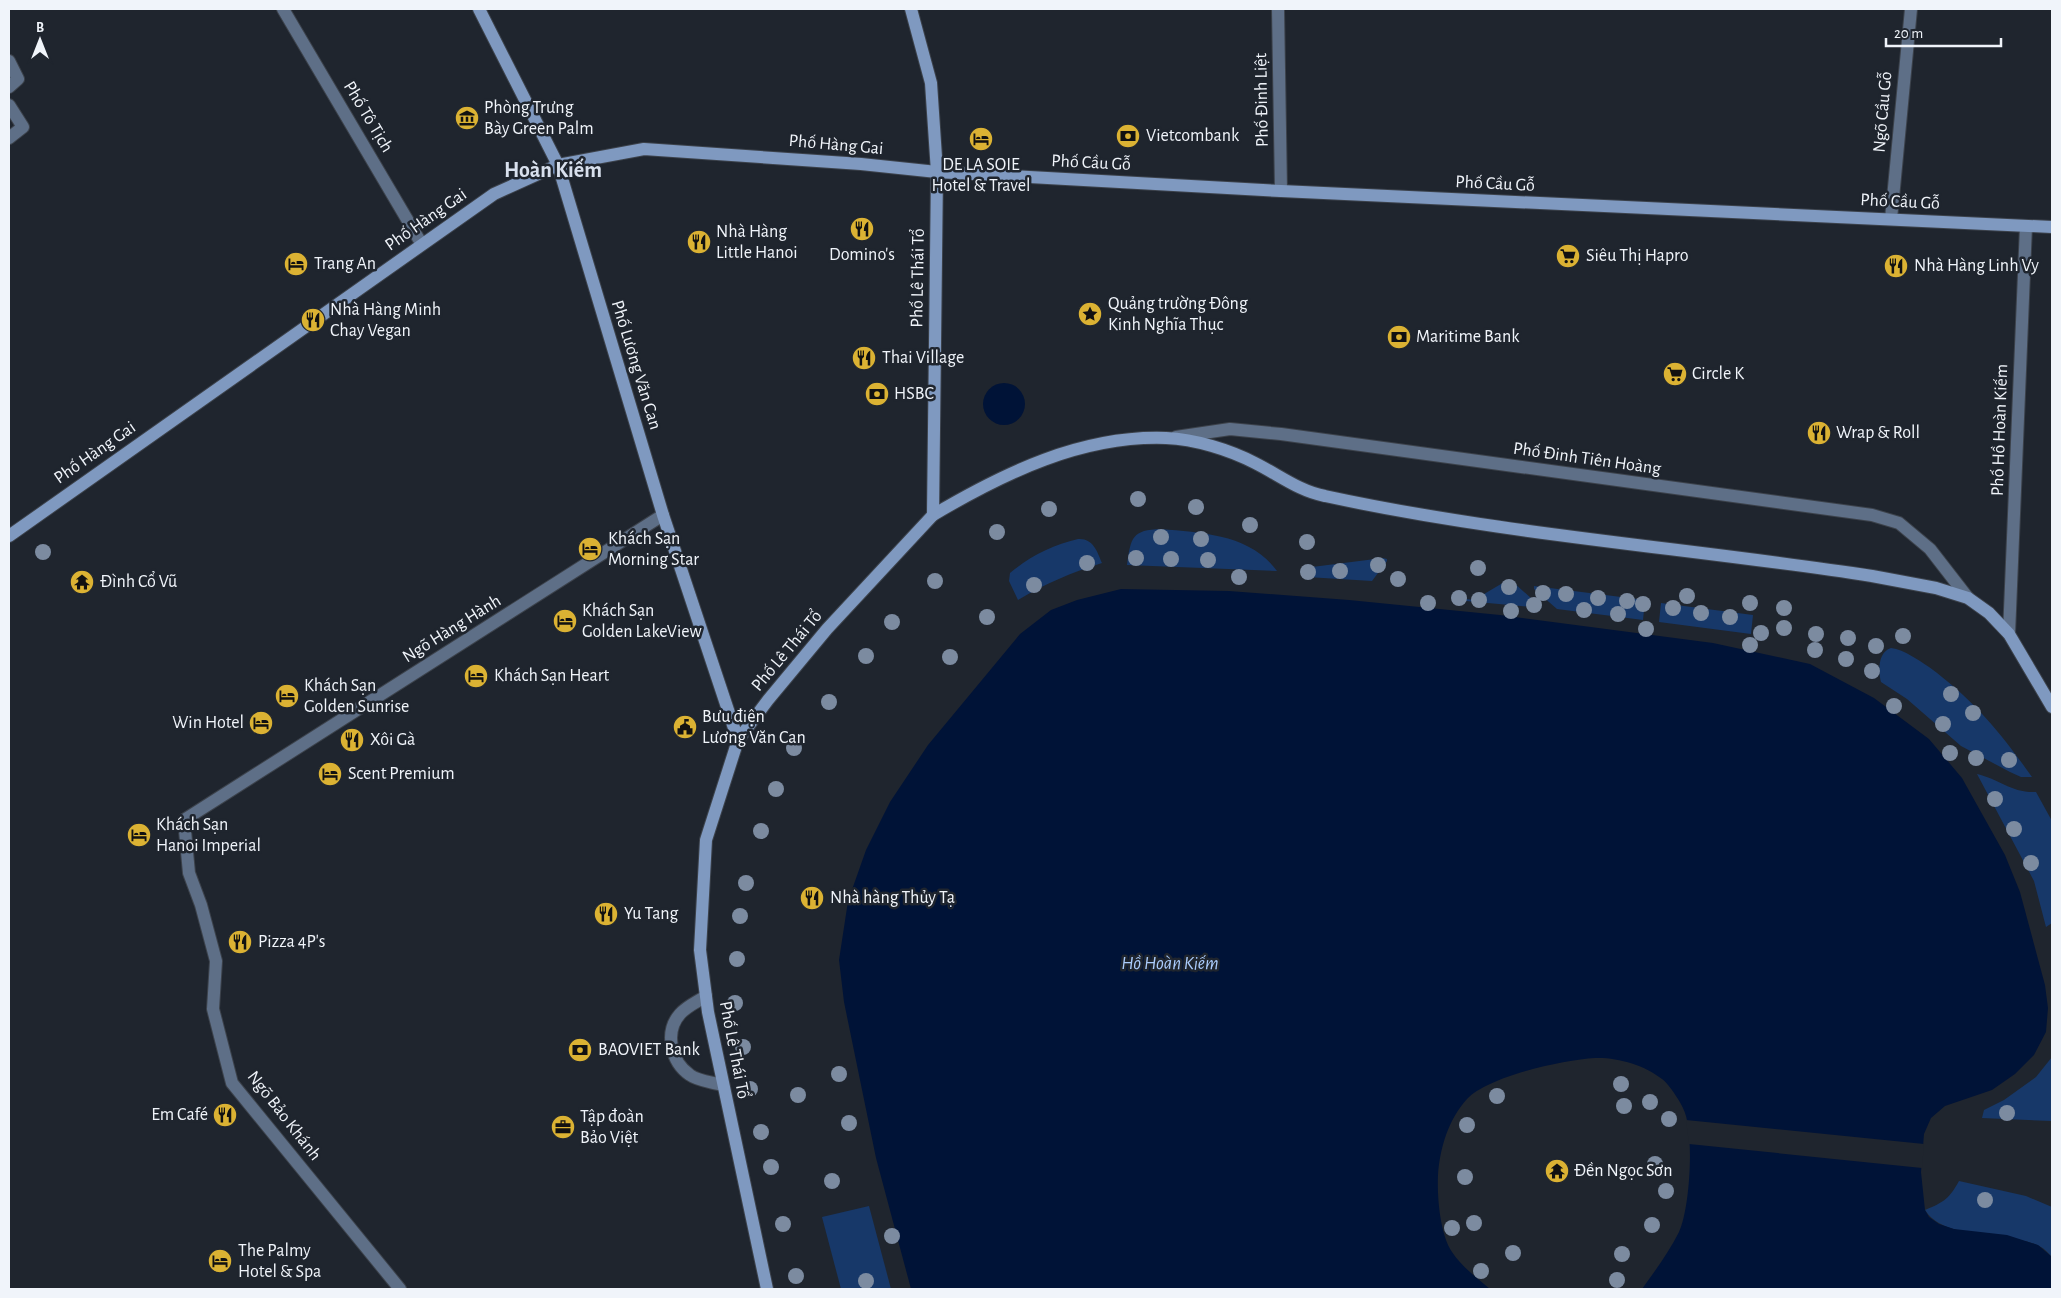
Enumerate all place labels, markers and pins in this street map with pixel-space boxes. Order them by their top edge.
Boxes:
place label: Phòng Trưng Bày Green Palm [484,99,594,138]
museum icon: Phòng Trưng Bày Green Palm [454,105,480,131]
bank icon: Vietcombank [1115,123,1141,149]
hotel icon: DE LA SOIE Hotel & Travel [968,126,994,152]
place label: Vietcombank [1146,127,1240,145]
place label: DE LA SOIE Hotel & Travel [932,156,1030,195]
restaurant icon: Domino's [849,216,875,242]
place label: Nhà Hàng Little Hanoi [716,223,798,262]
restaurant icon: Nhà Hàng Little Hanoi [686,229,712,255]
supermarket icon: Siêu Thị Hapro [1555,243,1581,269]
place label: Domino's [829,246,895,264]
place label: Siêu Thị Hapro [1586,247,1689,265]
hotel icon: Trang An [283,251,309,277]
restaurant icon: Nhà Hàng Linh Vy [1883,253,1909,279]
place label: Trang An [314,255,376,273]
place label: Nhà Hàng Linh Vy [1914,257,2039,275]
place label: Quảng trường Đông Kinh Nghĩa Thục [1108,295,1248,334]
place label: Nhà Hàng Minh Chay Vegan [330,301,441,340]
place icon: Quảng trường Đông Kinh Nghĩa Thục [1077,301,1103,327]
restaurant icon: Nhà Hàng Minh Chay Vegan [300,307,326,333]
bank icon: Maritime Bank [1386,324,1412,350]
place label: Maritime Bank [1416,328,1520,346]
restaurant icon: Thai Village [851,345,877,371]
place label: Thai Village [882,349,964,367]
supermarket icon: Circle K [1662,361,1688,387]
place label: Circle K [1692,365,1744,383]
bank icon: HSBC [864,381,890,407]
place label: HSBC [894,385,934,403]
restaurant icon: Wrap & Roll [1806,420,1832,446]
place label: Wrap & Roll [1836,424,1920,442]
place label: Khách Sạn Morning Star [608,530,699,569]
hotel icon: Khách Sạn Morning Star [577,536,603,562]
temple icon: Đình Cổ Vũ [69,569,95,595]
place label: Đình Cổ Vũ [100,571,177,591]
place label: Khách Sạn Golden LakeView [582,602,702,641]
hotel icon: Khách Sạn Golden LakeView [552,608,578,634]
hotel icon: Khách Sạn Heart [463,663,489,689]
place label: Khách Sạn Heart [494,667,609,685]
place label: Khách Sạn Golden Sunrise [304,677,409,716]
hotel icon: Khách Sạn Golden Sunrise [274,683,300,709]
place label: Bưu điện Lương Văn Can [702,708,806,747]
hotel icon: Win Hotel [248,710,274,736]
place label: Win Hotel [172,714,244,732]
public building icon: Bưu điện Lương Văn Can [672,714,698,740]
restaurant icon: Xôi Gà [339,727,365,753]
place label: Xôi Gà [370,731,415,749]
hotel icon: Scent Premium [317,761,343,787]
place label: Scent Premium [348,765,455,783]
place label: Khách Sạn Hanoi Imperial [156,816,261,855]
hotel icon: Khách Sạn Hanoi Imperial [126,822,152,848]
restaurant icon: Nhà hàng Thủy Tạ [799,885,825,911]
place label: Nhà hàng Thủy Tạ [830,889,955,907]
restaurant icon: Yu Tang [593,901,619,927]
place label: Yu Tang [624,905,679,923]
restaurant icon: Pizza 4P's [227,929,253,955]
place label: Pizza 4P's [258,933,325,951]
bank icon: BAOVIET Bank [567,1037,593,1063]
place label: BAOVIET Bank [598,1041,700,1059]
restaurant icon: Em Café [212,1102,238,1128]
place label: Em Café [151,1106,208,1124]
place label: Tập đoàn Bảo Việt [580,1108,644,1147]
office icon: Tập đoàn Bảo Việt [550,1114,576,1140]
temple icon: Đền Ngọc Sơn [1544,1158,1570,1184]
place label: Đền Ngọc Sơn [1574,1161,1673,1180]
place label: The Palmy Hotel & Spa [238,1242,321,1281]
hotel icon: The Palmy Hotel & Spa [207,1248,233,1274]

